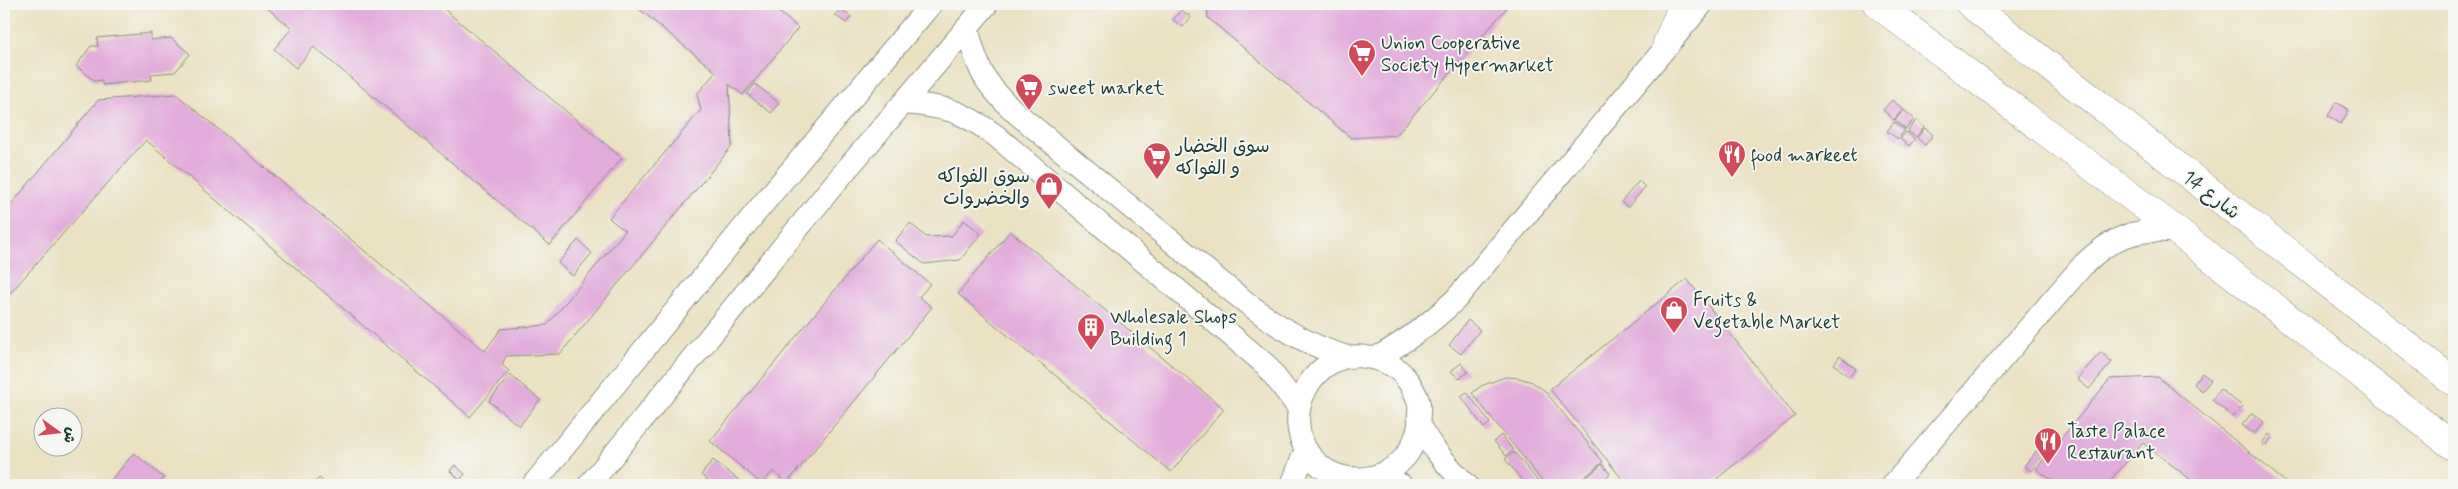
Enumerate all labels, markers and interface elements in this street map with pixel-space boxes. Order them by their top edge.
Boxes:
place label: Union Cooperative Society Hypermarket [1381,31,1554,79]
supermarket icon: Union Cooperative Society Hypermarket [1347,38,1377,77]
supermarket icon: sweet market [1014,72,1044,111]
place label: sweet market [1048,76,1164,101]
place label: سوق الخضار و الفواكه [1174,134,1270,181]
restaurant icon: food markeet [1717,139,1747,178]
supermarket icon: سوق الخضار و الفواكه [1142,141,1172,180]
place label: food markeet [1751,143,1858,171]
place label: سوق الفواكه والخضروات [938,164,1030,211]
street label: شارع 14 [2177,165,2245,225]
shop icon: سوق الفواكه والخضروات [1034,171,1064,210]
place label: Fruits & Vegetable Market [1693,288,1840,338]
shop icon: Fruits & Vegetable Market [1659,295,1689,334]
place label: Wholesale Shops Building 1 [1110,305,1237,355]
building icon: Wholesale Shops Building 1 [1076,312,1106,351]
north arrow [32,406,82,456]
place label: Taste Palace Restaurant [2067,419,2166,466]
text: ش [59,425,80,445]
restaurant icon: Taste Palace Restaurant [2033,426,2063,465]

